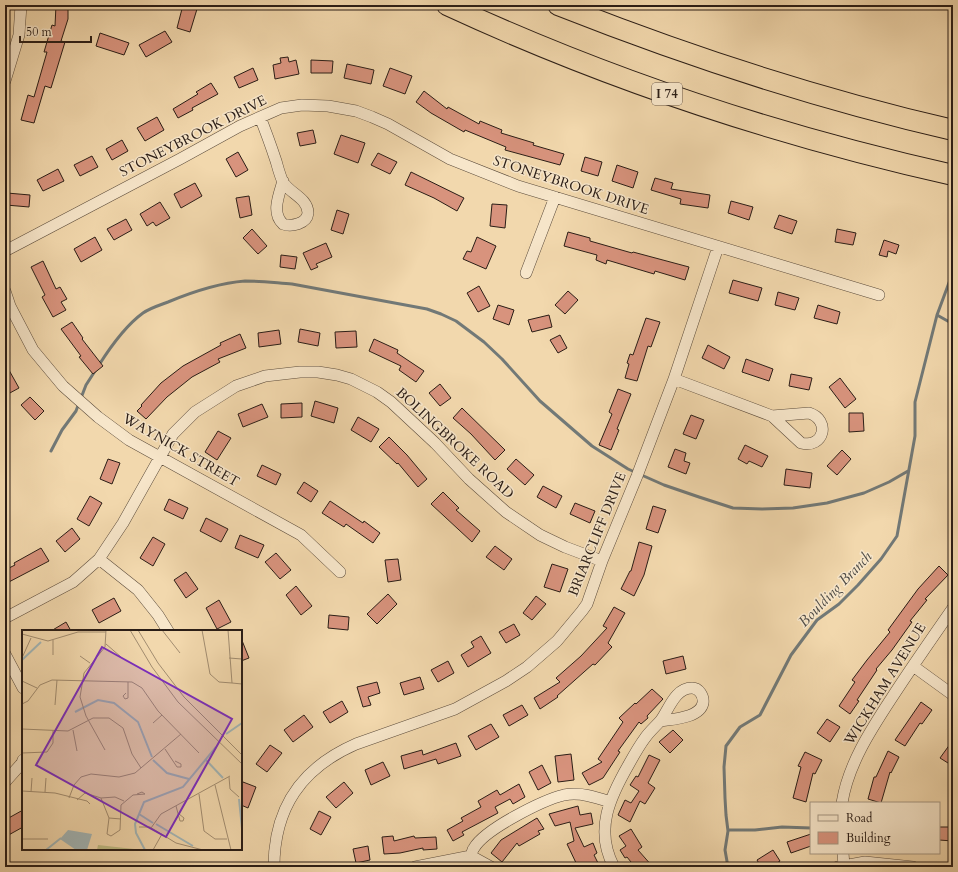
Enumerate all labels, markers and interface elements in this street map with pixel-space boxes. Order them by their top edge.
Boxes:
scale bar [20,18,91,44]
text: 50 m [26,24,53,40]
road number: I 74 [652,83,682,105]
street label: STONEYBROOK DRIVE [116,90,270,181]
street label: STONEYBROOK DRIVE [491,151,652,219]
street label: BOLINGBROKE ROAD [392,383,518,503]
street label: WAYNICK STREET [118,408,243,491]
street label: BRIARCLIFF DRIVE [563,469,631,599]
water label: Boulding Branch [794,546,877,631]
street label: WICKHAM AVENUE [839,619,931,750]
inset map [22,630,242,850]
legend [810,802,940,854]
text: Road [846,810,873,826]
text: Building [846,830,891,846]

